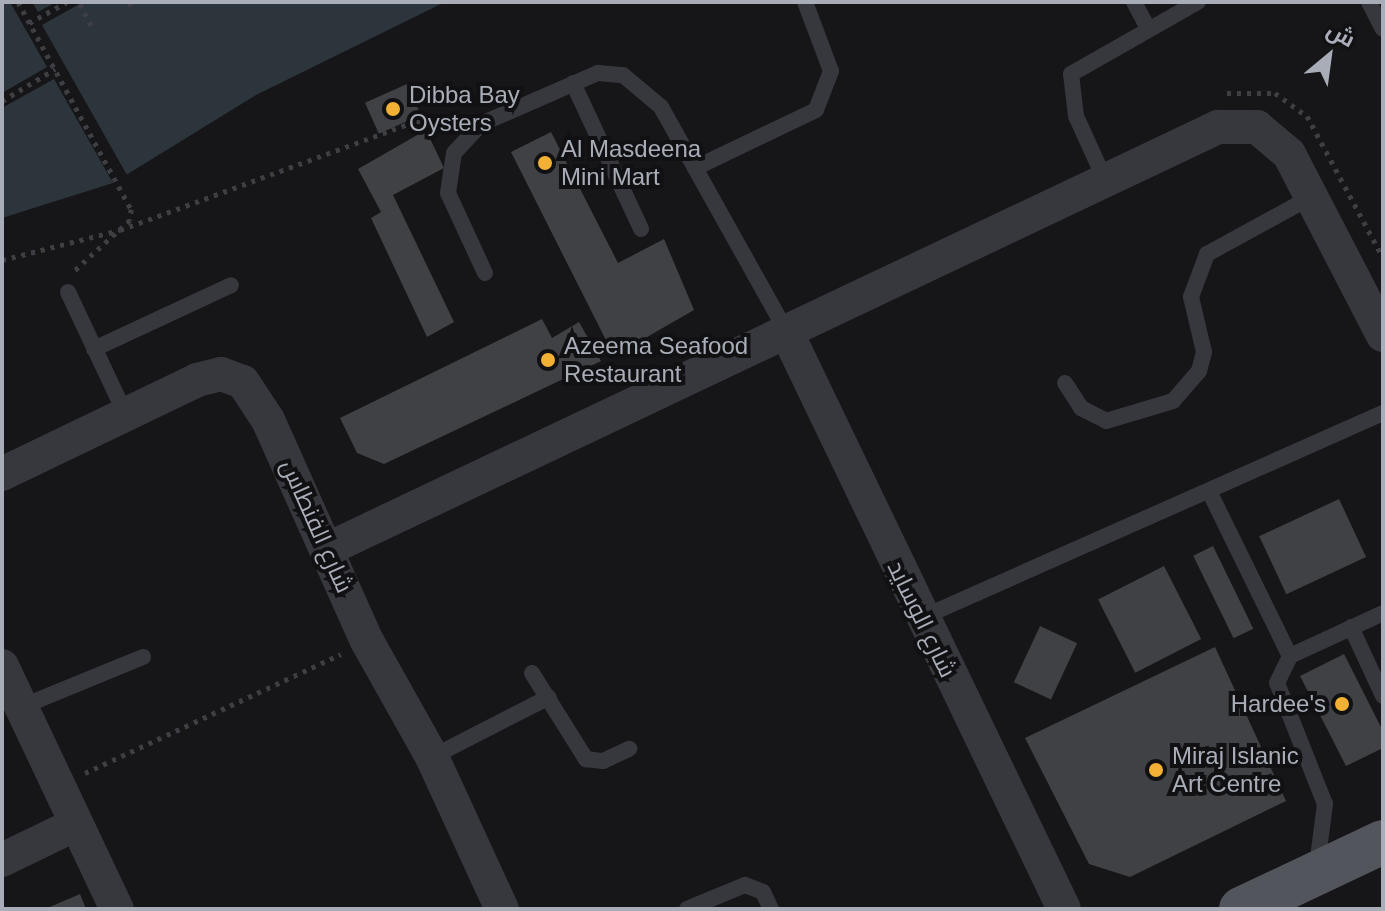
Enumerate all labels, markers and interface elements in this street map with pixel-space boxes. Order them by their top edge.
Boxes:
north arrow [1289,16,1369,96]
text: ش [1322,17,1359,52]
place label: Dibba Bay Oysters [409,81,520,137]
marker: Dibba Bay Oysters [384,100,402,118]
place label: Al Masdeena Mini Mart [561,135,701,191]
marker: Al Masdeena Mini Mart [536,154,554,172]
place label: Azeema Seafood Restaurant [564,332,748,388]
marker: Azeema Seafood Restaurant [539,351,557,369]
street label: شارع الفنطاس [275,455,359,597]
street label: شارع الوسايد [881,556,963,682]
place label: Hardee's [1231,690,1326,718]
marker: Hardee's [1333,695,1351,713]
place label: Miraj Islanic Art Centre [1172,742,1299,798]
marker: Miraj Islanic Art Centre [1147,761,1165,779]

